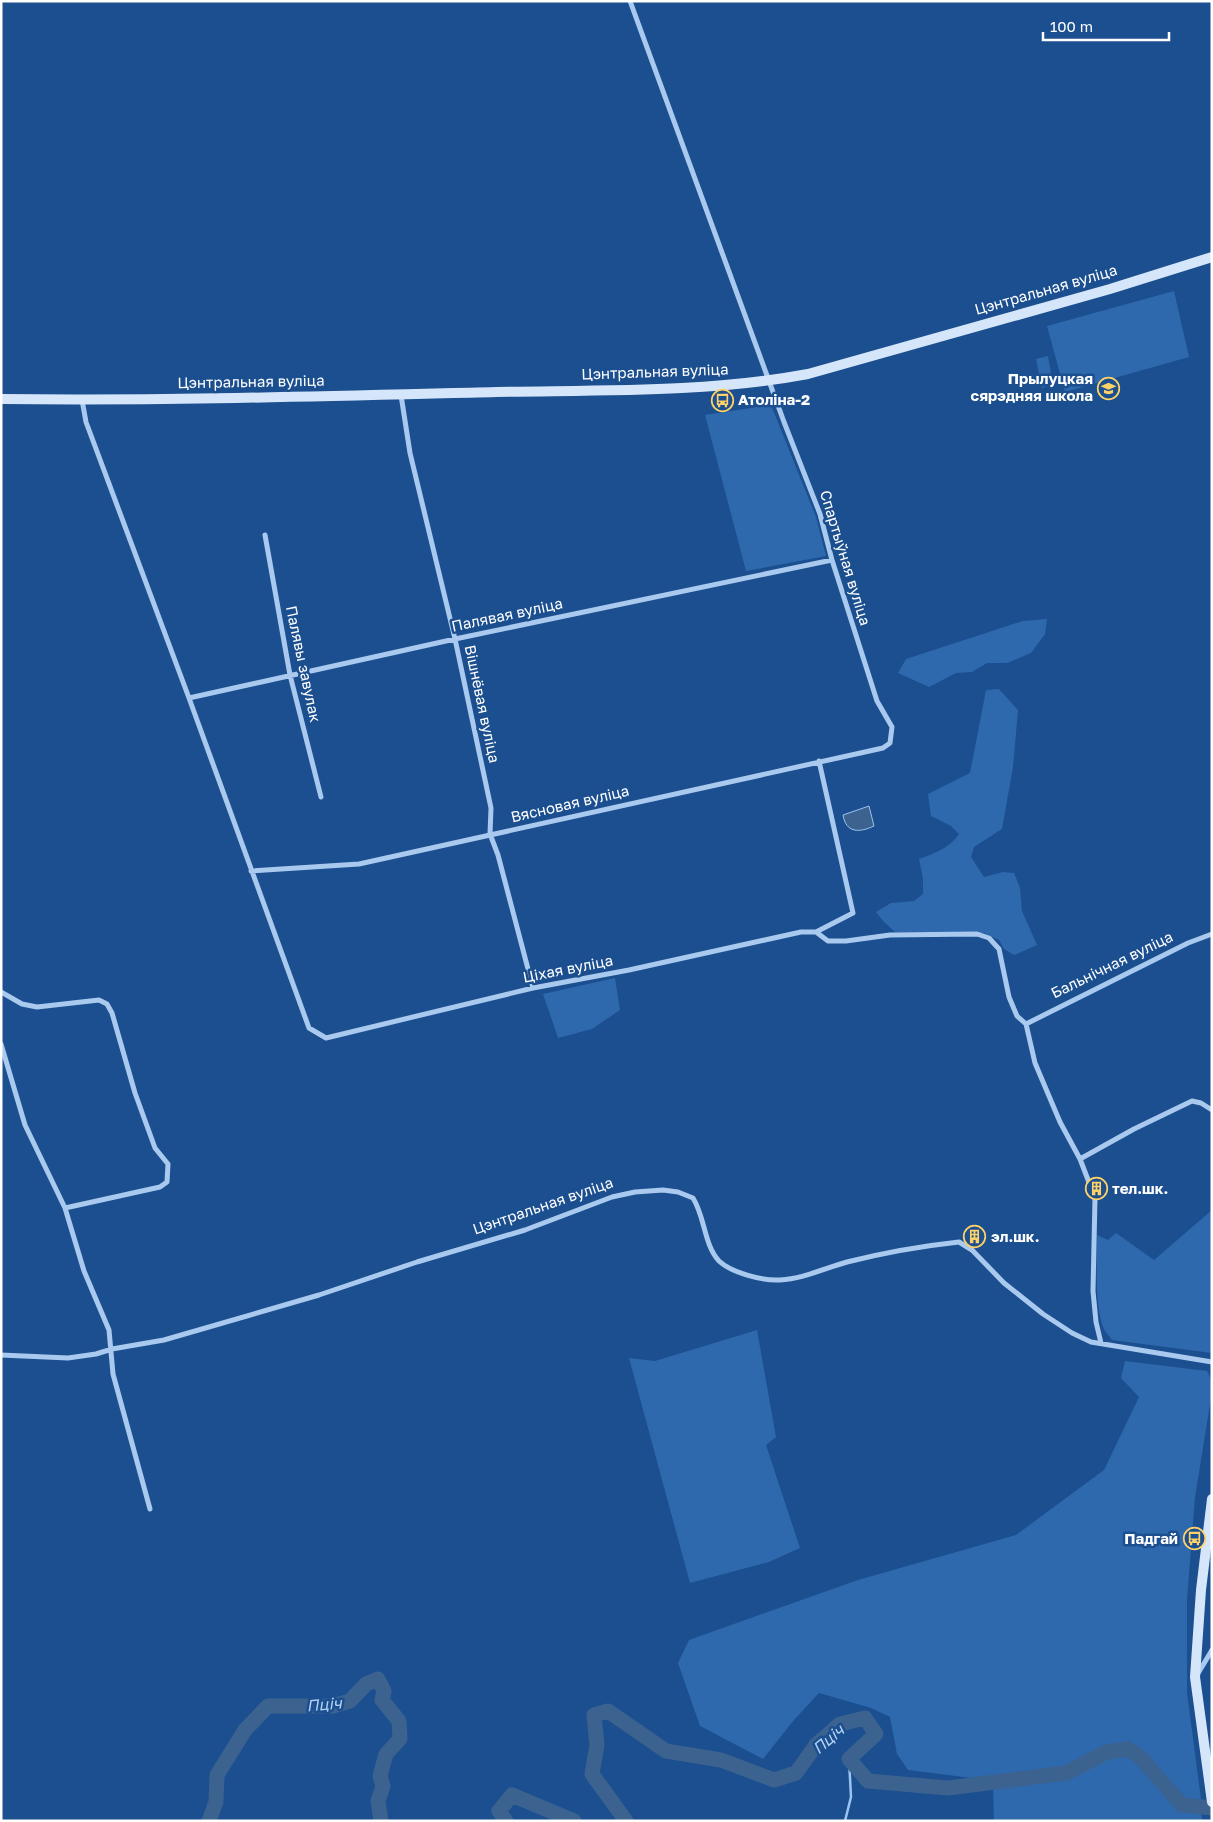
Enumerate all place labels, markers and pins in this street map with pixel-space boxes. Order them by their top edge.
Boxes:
place label: Прылуцкая сярэдняя школа [971,369,1093,404]
school or university icon: Прылуцкая сярэдняя школа [1097,376,1121,400]
bus stop icon: Атоліна-2 [710,388,734,412]
place label: Атоліна-2 [738,390,810,408]
building icon: тел.шк. [1084,1177,1108,1201]
place label: тел.шк. [1112,1179,1168,1197]
building icon: эл.шк. [963,1225,987,1249]
place label: эл.шк. [991,1227,1039,1245]
bus stop icon: Падгай [1182,1527,1206,1551]
place label: Падгай [1124,1529,1178,1547]

